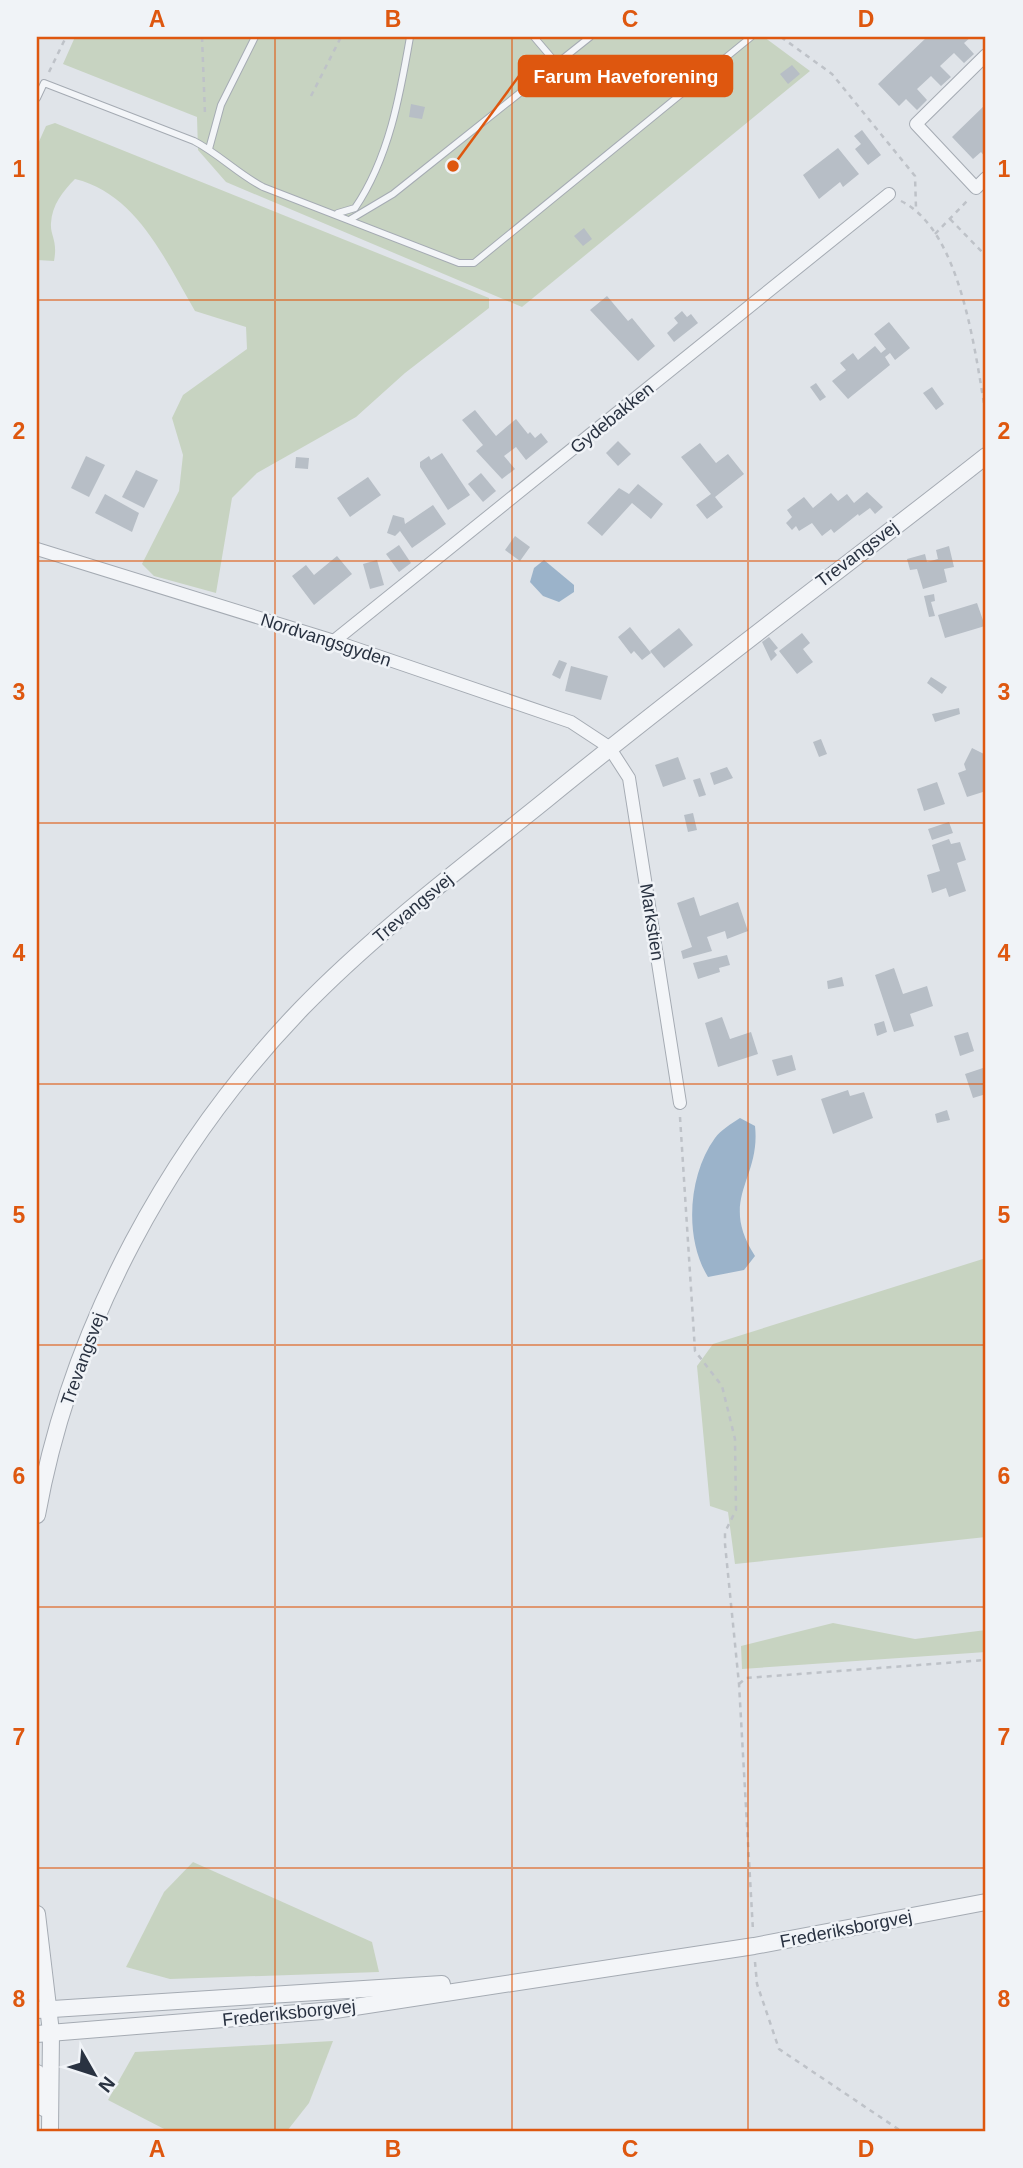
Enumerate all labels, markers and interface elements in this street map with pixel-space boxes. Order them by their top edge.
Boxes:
text: A [149,6,165,32]
text: B [385,6,401,32]
text: C [622,6,638,32]
text: D [858,6,874,32]
callout: Farum Haveforening [519,56,732,96]
text: Farum Haveforening [534,66,718,87]
text: 1 [13,156,26,182]
text: 1 [998,156,1011,182]
street label: Gydebakken [566,378,658,458]
text: 2 [13,418,25,444]
text: 2 [998,418,1010,444]
street label: Trevangsvej [812,517,902,591]
street label: Nordvangsgyden [258,609,394,671]
text: 3 [13,679,25,705]
text: 3 [998,679,1010,705]
street label: Trevangsvej [369,869,457,947]
street label: Markstien [636,882,668,962]
text: 4 [13,940,26,966]
text: 4 [998,940,1011,966]
text: 5 [13,1202,26,1228]
text: 5 [998,1202,1011,1228]
street label: Trevangsvej [57,1310,109,1408]
text: 6 [13,1463,25,1489]
text: 6 [998,1463,1010,1489]
text: 7 [13,1724,25,1750]
text: 7 [998,1724,1010,1750]
street label: Frederiksborgvej [778,1906,914,1952]
text: 8 [13,1986,26,2012]
text: 8 [998,1986,1011,2012]
street label: Frederiksborgvej [221,1996,357,2030]
north arrow [60,2038,130,2108]
text: N [94,2072,119,2096]
text: A [149,2136,165,2162]
text: B [385,2136,401,2162]
text: C [622,2136,638,2162]
text: D [858,2136,874,2162]

